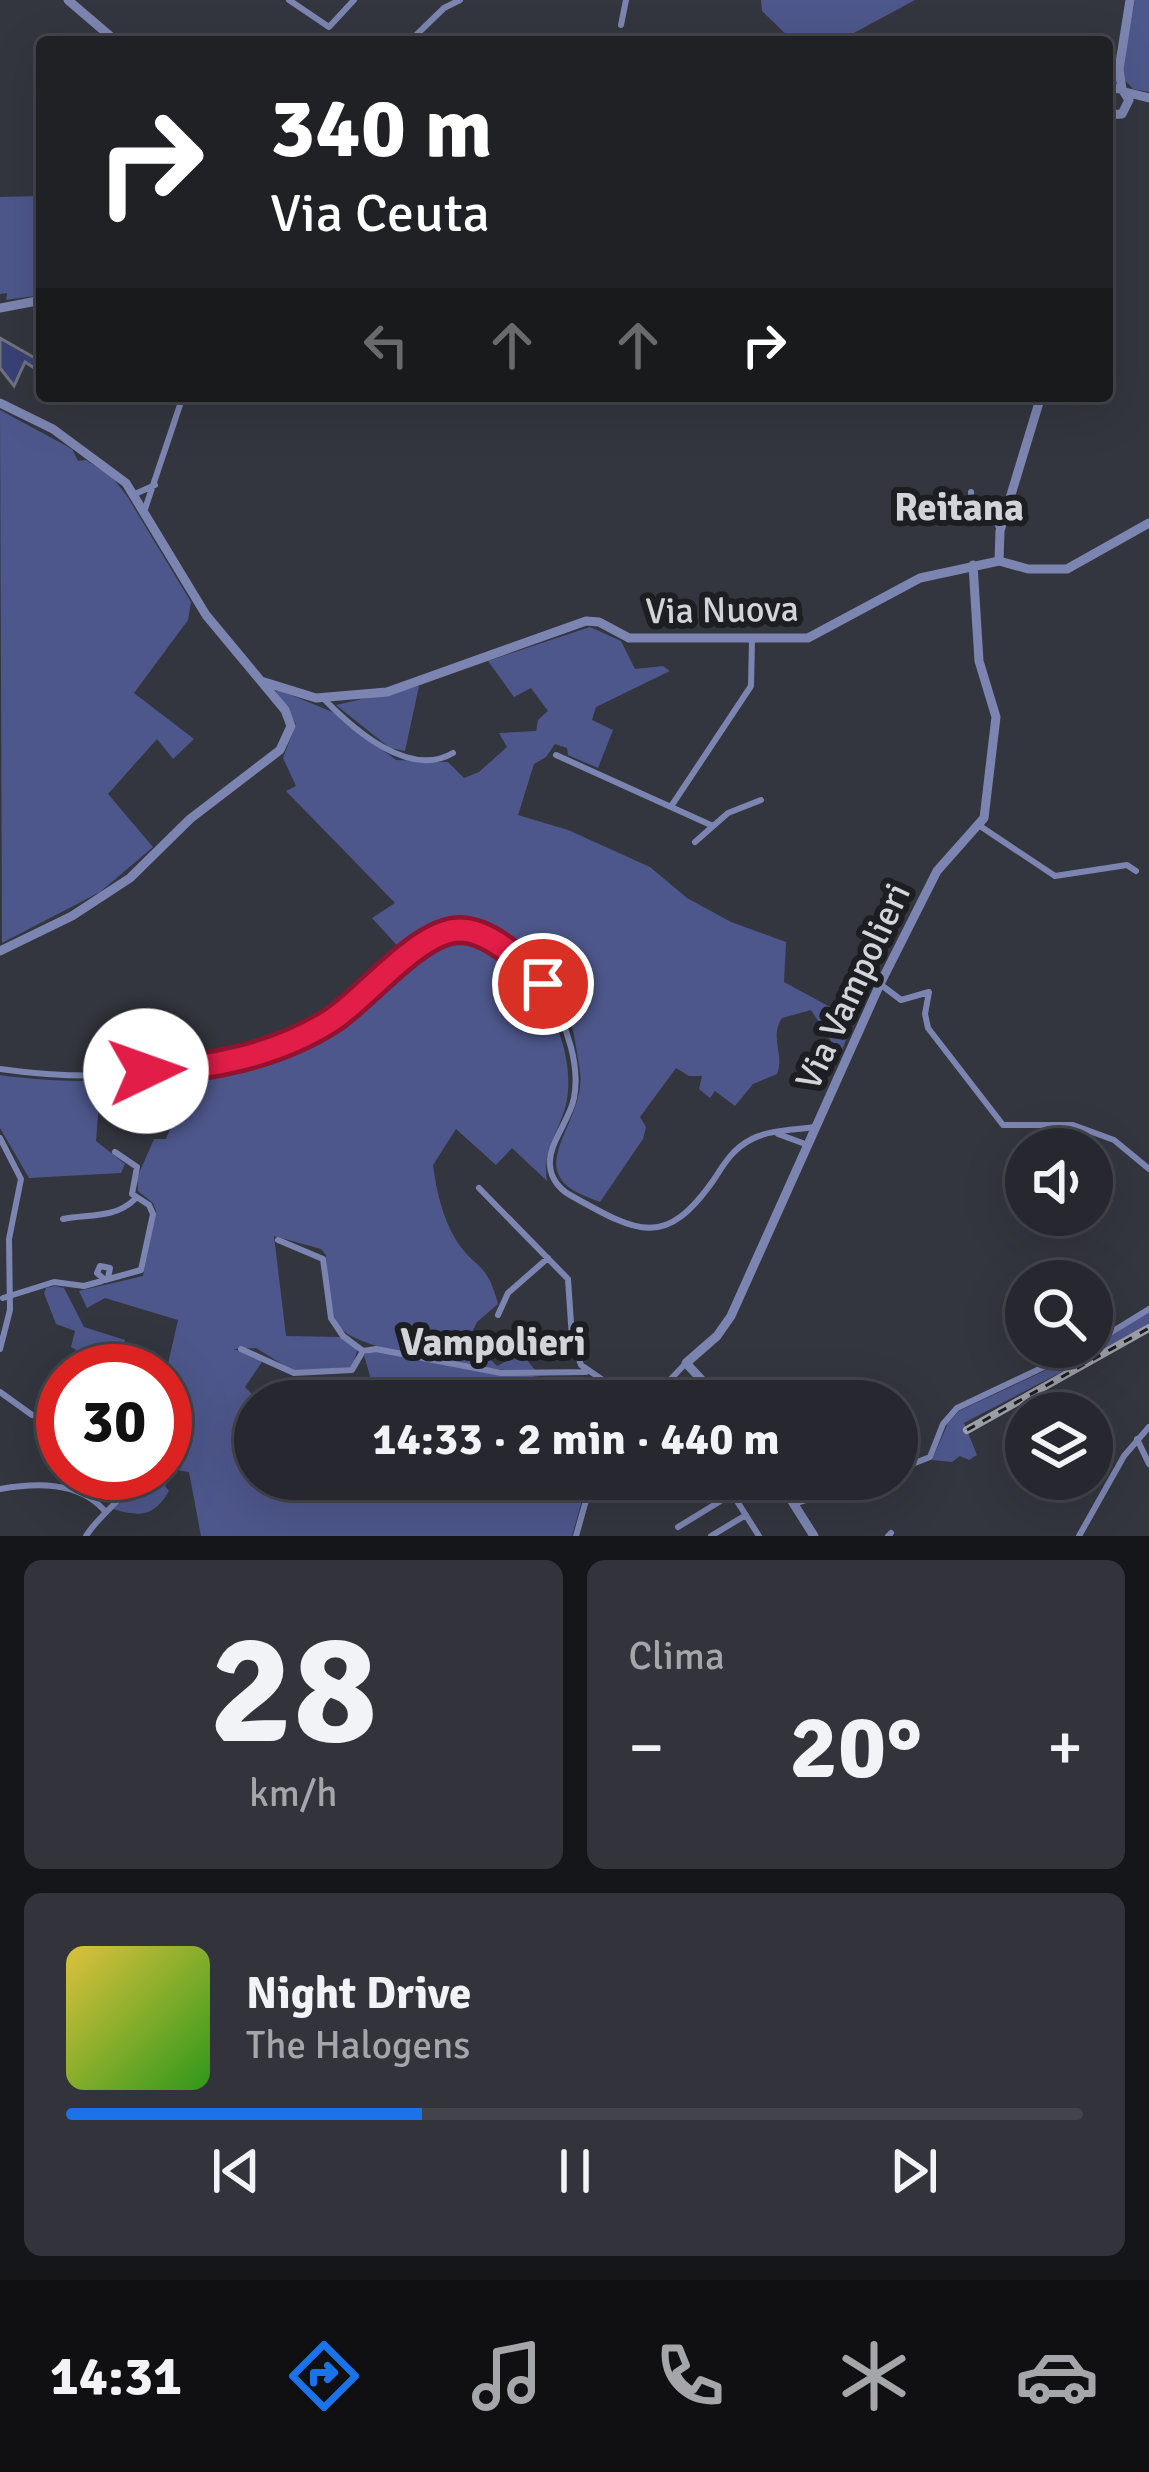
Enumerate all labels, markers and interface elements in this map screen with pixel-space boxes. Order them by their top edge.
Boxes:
text: 340 m [270,77,492,181]
icon: right [72,84,228,240]
text: Via Ceuta [270,180,490,247]
icon: left [353,312,419,378]
icon: ahead [479,312,545,378]
icon: ahead [605,312,671,378]
icon: right [731,312,797,378]
district label: Reitana [894,483,1024,531]
street label: Via Nuova [645,587,799,634]
street label: Via Vampolieri [786,876,921,1097]
pin [492,933,594,1035]
icon: arrive [510,951,576,1017]
position arrow [83,1008,209,1134]
map controls [1005,1128,1113,1500]
button: sound [1005,1128,1113,1236]
button: search [1005,1260,1113,1368]
district label: Vampolieri [400,1318,586,1366]
speed limit sign: 30 [36,1344,192,1500]
button: layers [1005,1392,1113,1500]
text: 14:33 · 2 min · 440 m [372,1412,780,1467]
text: 28 [209,1594,377,1787]
text: Clima [629,1632,725,1680]
text: 20° [789,1692,922,1803]
text: − [629,1707,664,1788]
text: + [1047,1707,1083,1788]
text: km/h [249,1769,337,1817]
text: Night Drive [246,1966,471,2021]
text: The Halogens [246,2021,470,2069]
icon: previous [203,2138,269,2204]
icon: pause [542,2138,608,2204]
icon: next [881,2138,947,2204]
icon: directions [282,2334,366,2418]
icon: music [465,2334,549,2418]
icon: phone [648,2334,732,2418]
icon: climate [832,2334,916,2418]
icon: car [1015,2334,1099,2418]
text: 14:31 [50,2343,182,2410]

